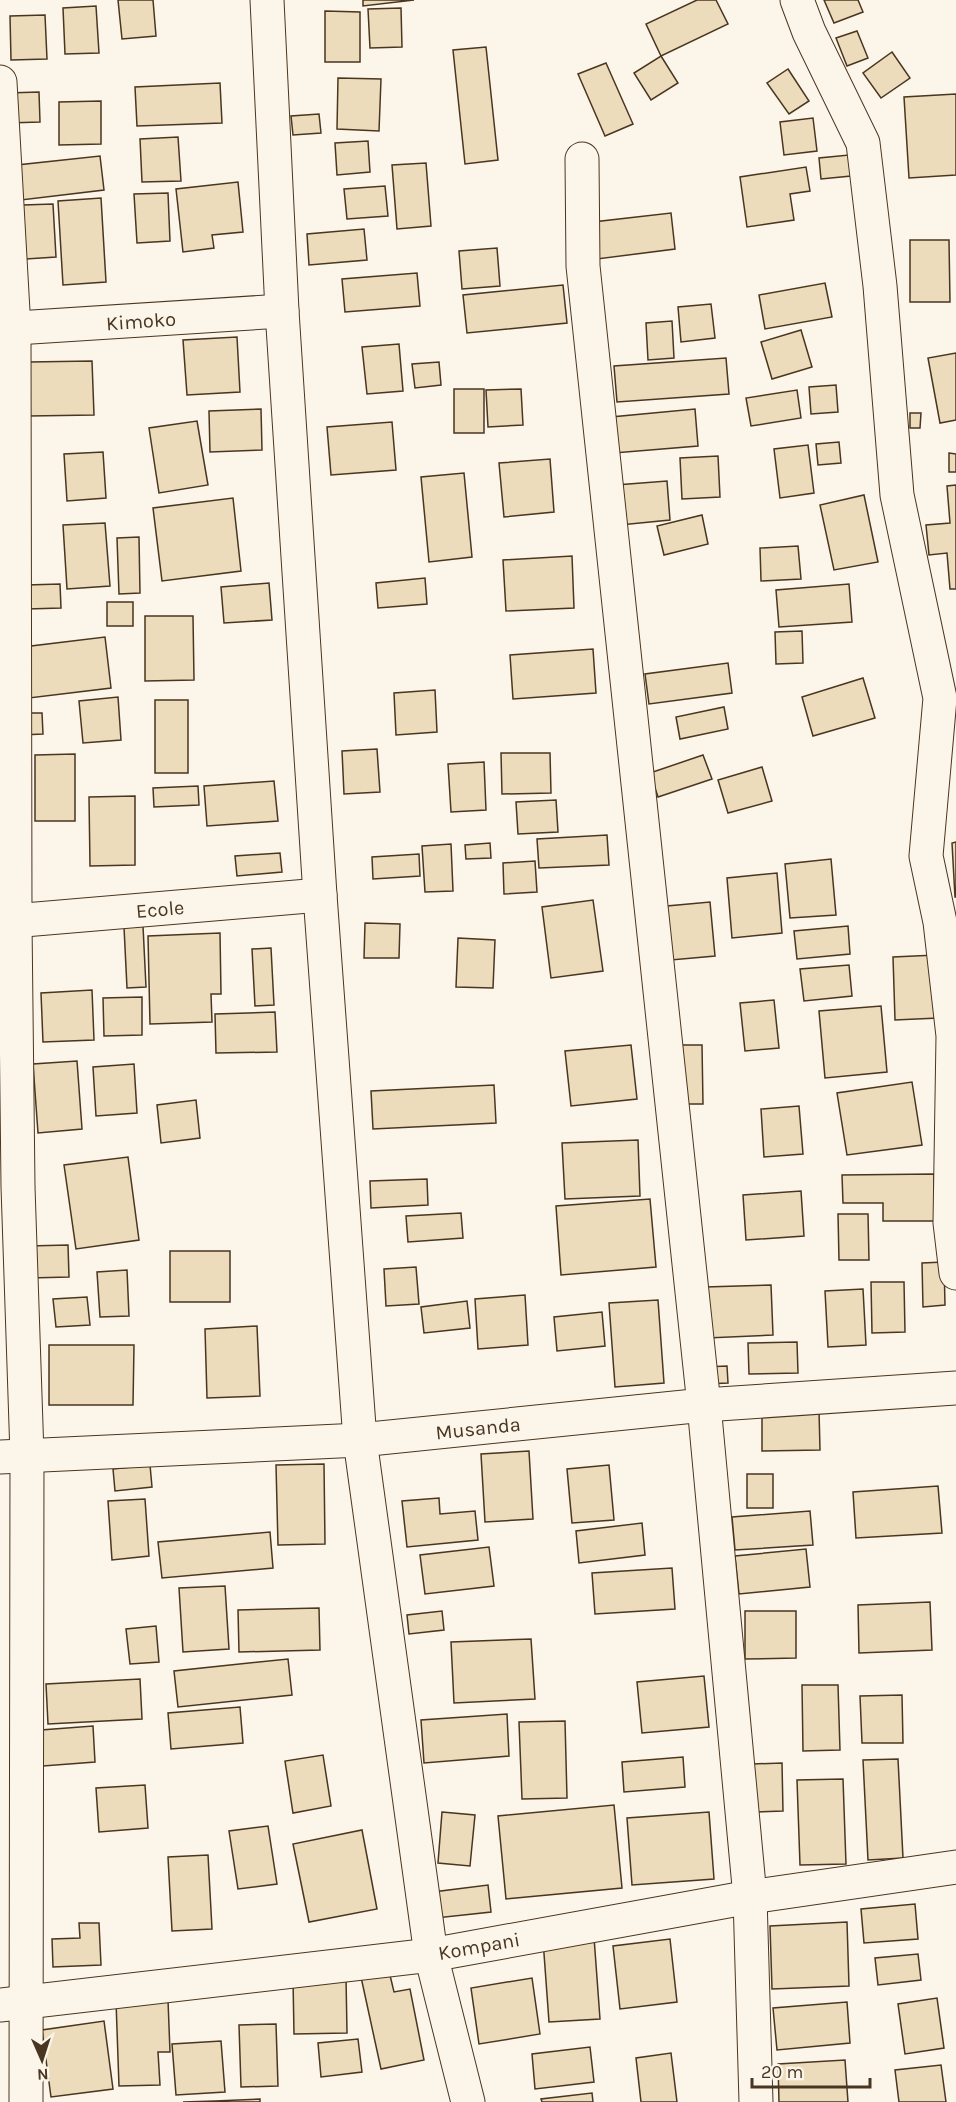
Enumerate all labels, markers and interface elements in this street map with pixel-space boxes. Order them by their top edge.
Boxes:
street label: Kimoko [105,308,177,335]
street label: Ecole [135,896,185,923]
street label: Musanda [434,1413,522,1444]
street label: Kompani [436,1928,522,1965]
north arrow [12,2030,72,2090]
scale bar [752,2051,870,2089]
text: 20 m [761,2061,803,2083]
text: N [37,2065,49,2084]

